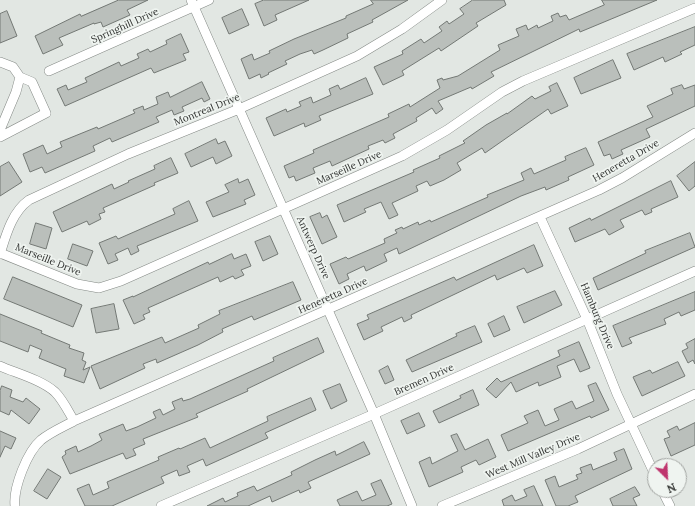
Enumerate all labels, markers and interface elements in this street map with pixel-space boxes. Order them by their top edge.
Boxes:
street label: Springhill Drive [89,6,161,46]
street label: Montreal Drive [172,91,242,129]
street label: Heneretta Drive [591,137,661,185]
street label: Marseille Drive [315,148,383,188]
street label: Antwerp Drive [294,215,332,281]
street label: Marseille Drive [13,241,83,279]
street label: Heneretta Drive [296,275,370,317]
street label: Hamburg Drive [578,281,616,351]
street label: Bremen Drive [392,362,456,398]
street label: West Mill Valley Drive [484,431,582,481]
north arrow [647,458,687,498]
text: N [665,480,678,496]

